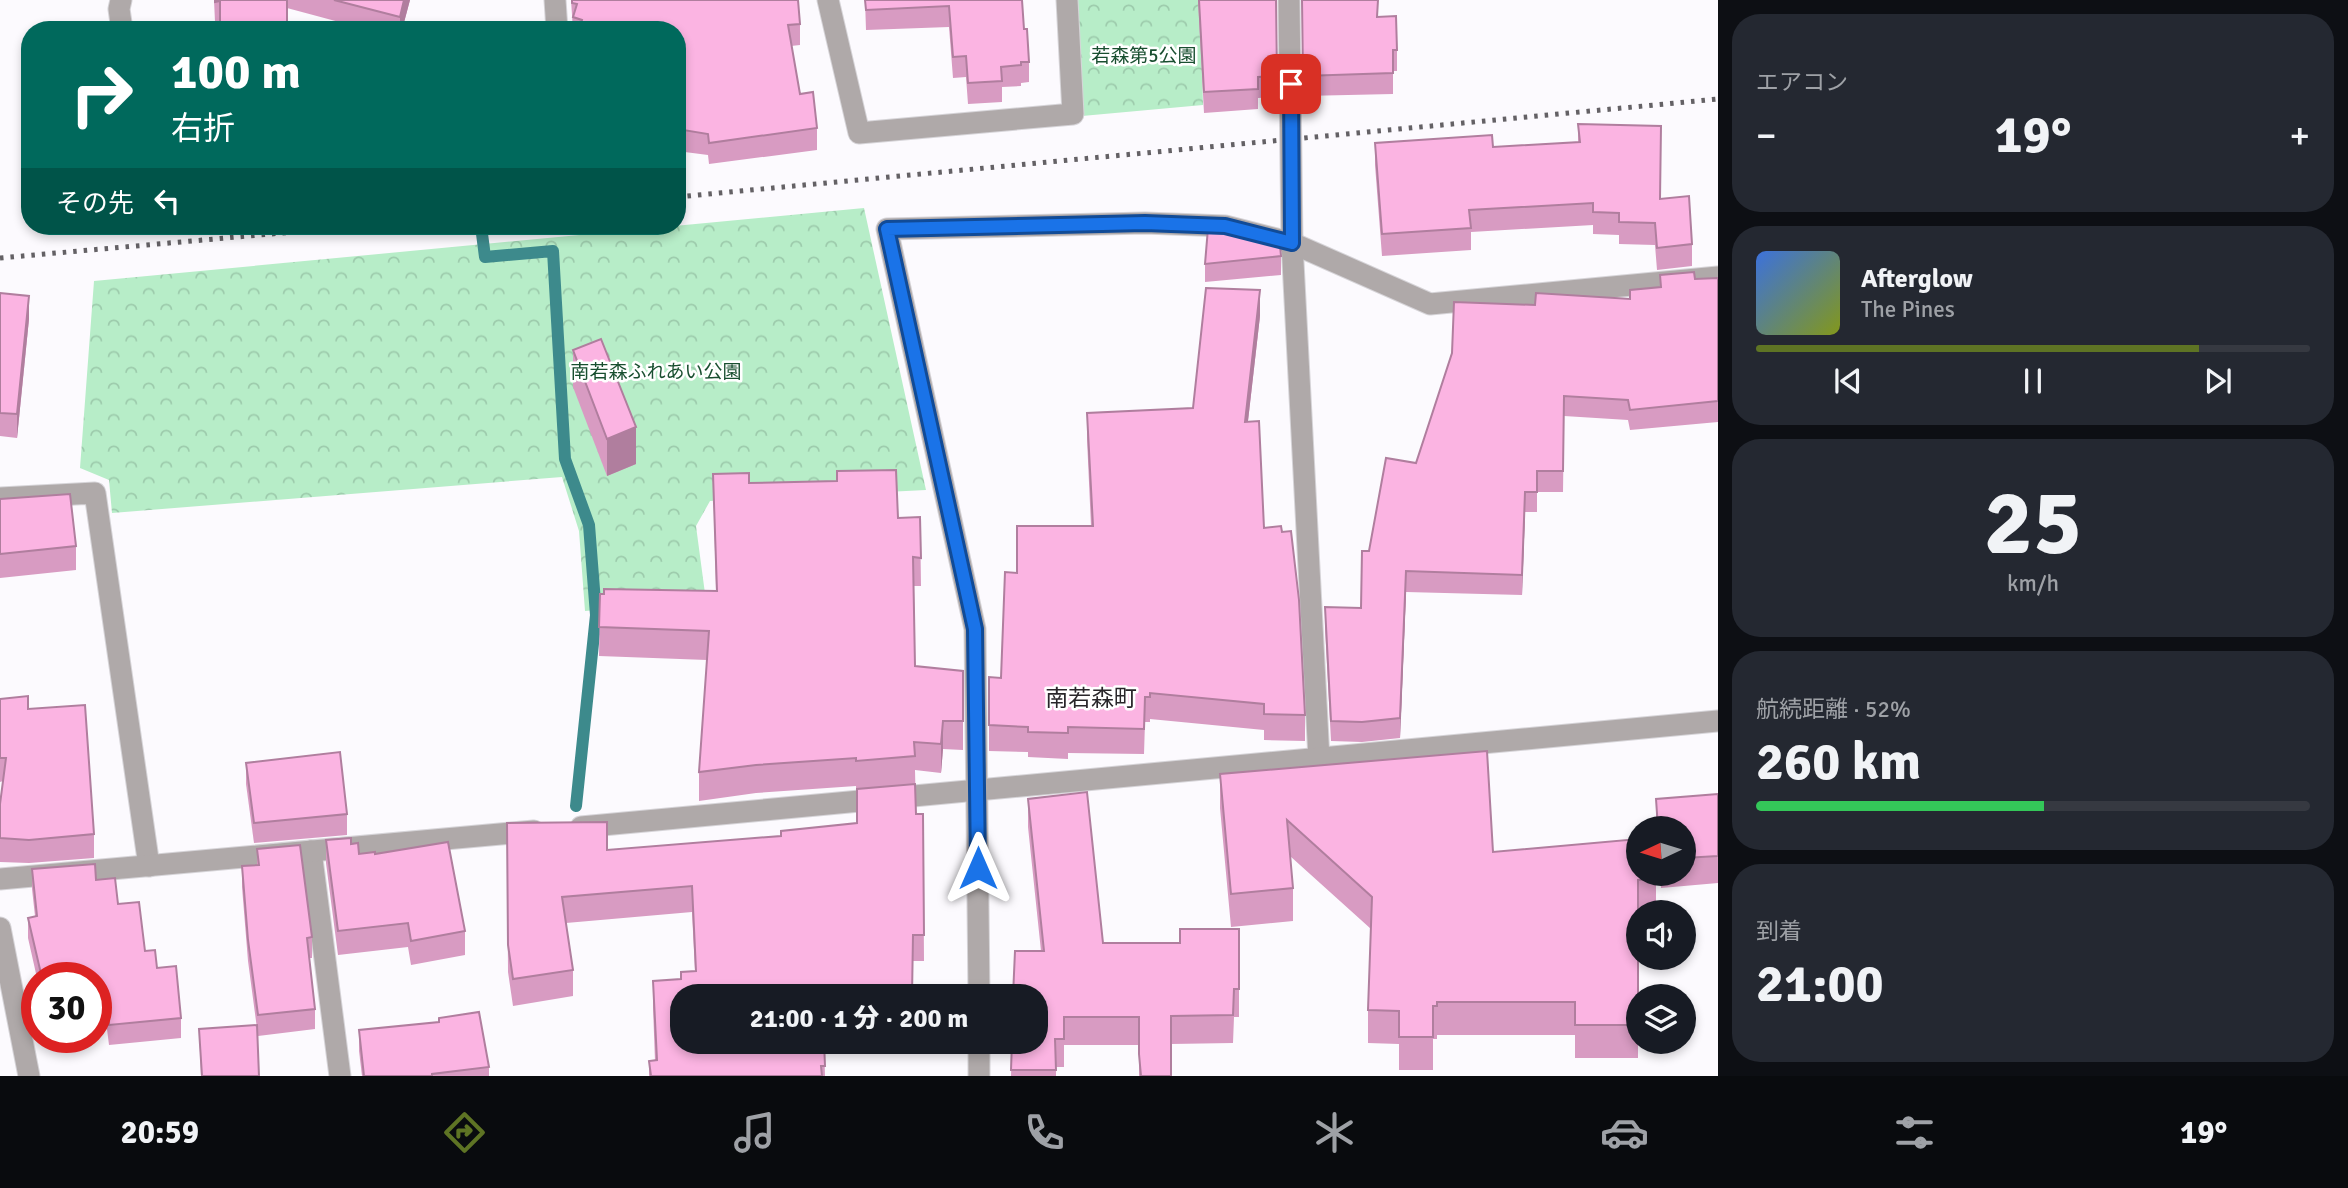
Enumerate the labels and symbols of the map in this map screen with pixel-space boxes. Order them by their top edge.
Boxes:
park label: 若森第5公園 [1091,44,1197,68]
pin [1261,54,1321,114]
park label: 南若森ふれあい公園 [570,360,742,384]
district label: 南若森町 [1045,684,1137,713]
north arrow [1626,816,1696,886]
position arrow [941,831,1015,905]
speed limit sign: 30 [21,962,112,1053]

